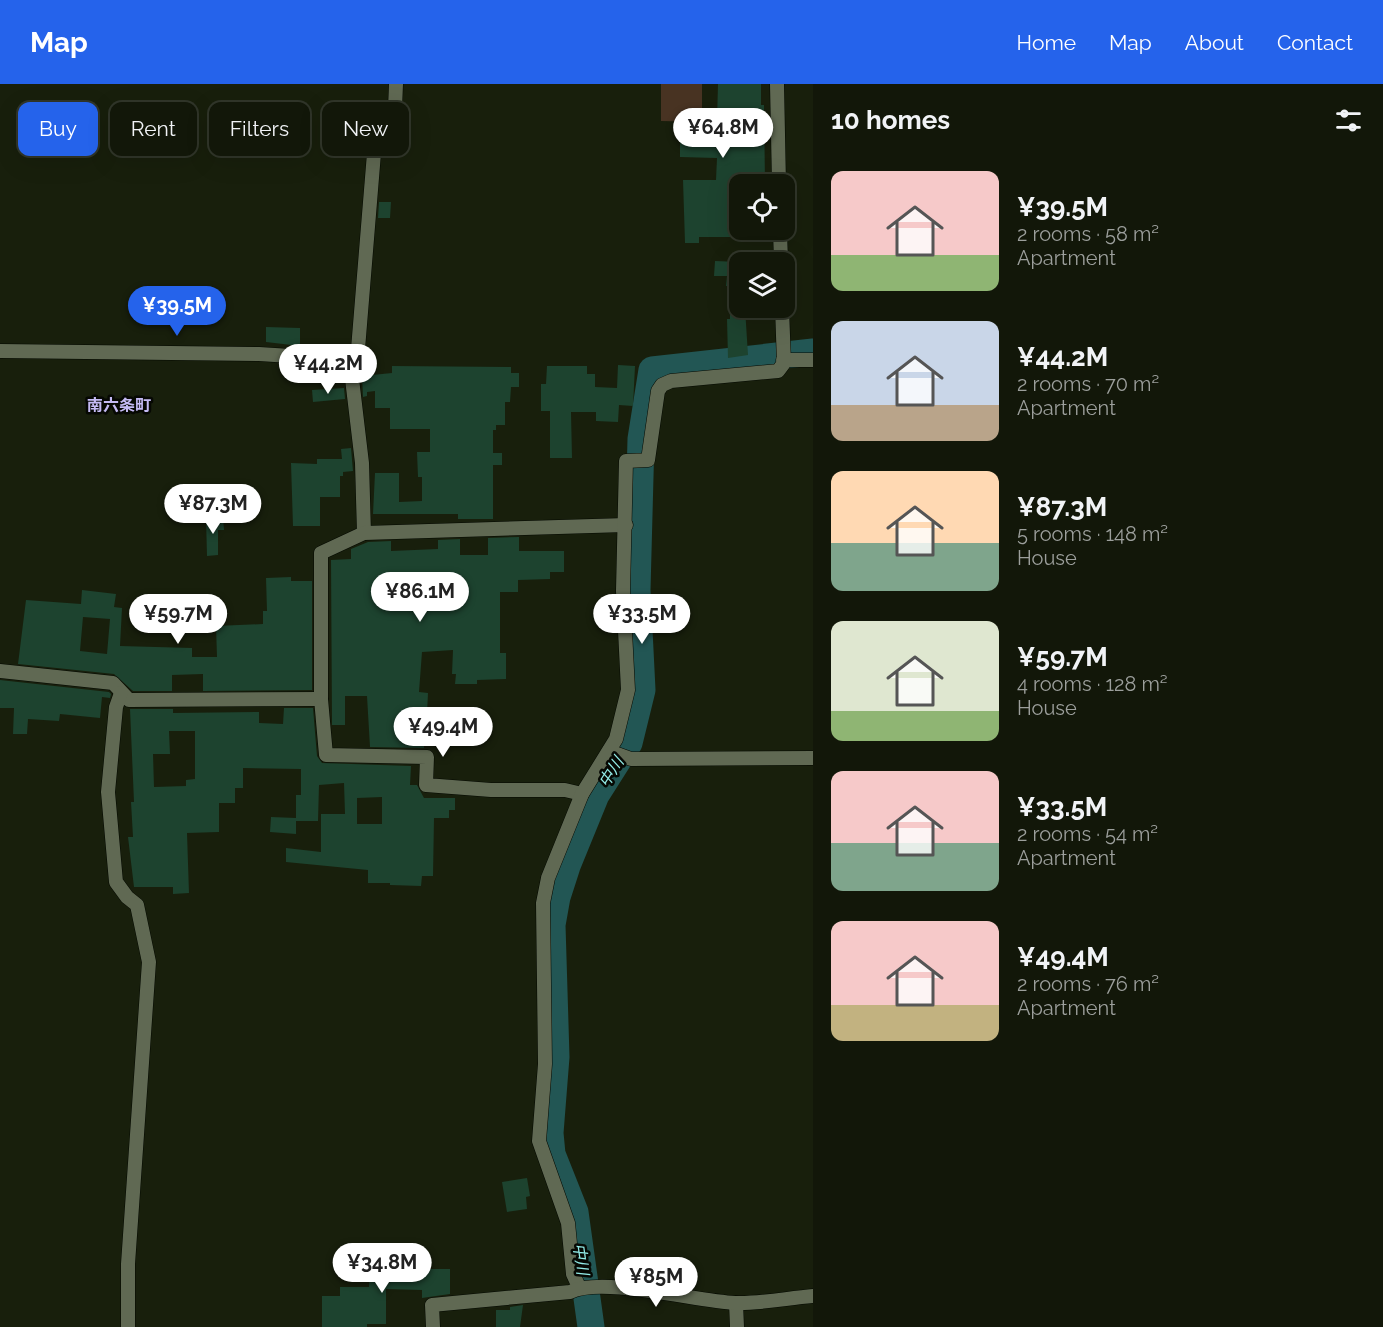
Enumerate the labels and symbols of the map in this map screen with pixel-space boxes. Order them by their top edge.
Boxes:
pin: ¥64.8M [674,108,772,159]
pin: ¥39.5M [128,286,226,337]
pin: ¥44.2M [279,344,377,395]
district label: 南六条町 [87,396,151,415]
pin: ¥87.3M [164,484,262,535]
pin: ¥86.1M [371,572,469,623]
pin: ¥59.7M [129,594,227,645]
pin: ¥33.5M [593,594,691,645]
pin: ¥49.4M [394,707,492,758]
water label: 中川 [594,752,629,791]
water label: 中川 [569,1242,593,1278]
pin: ¥34.8M [333,1243,431,1294]
pin: ¥85M [620,1257,692,1308]

